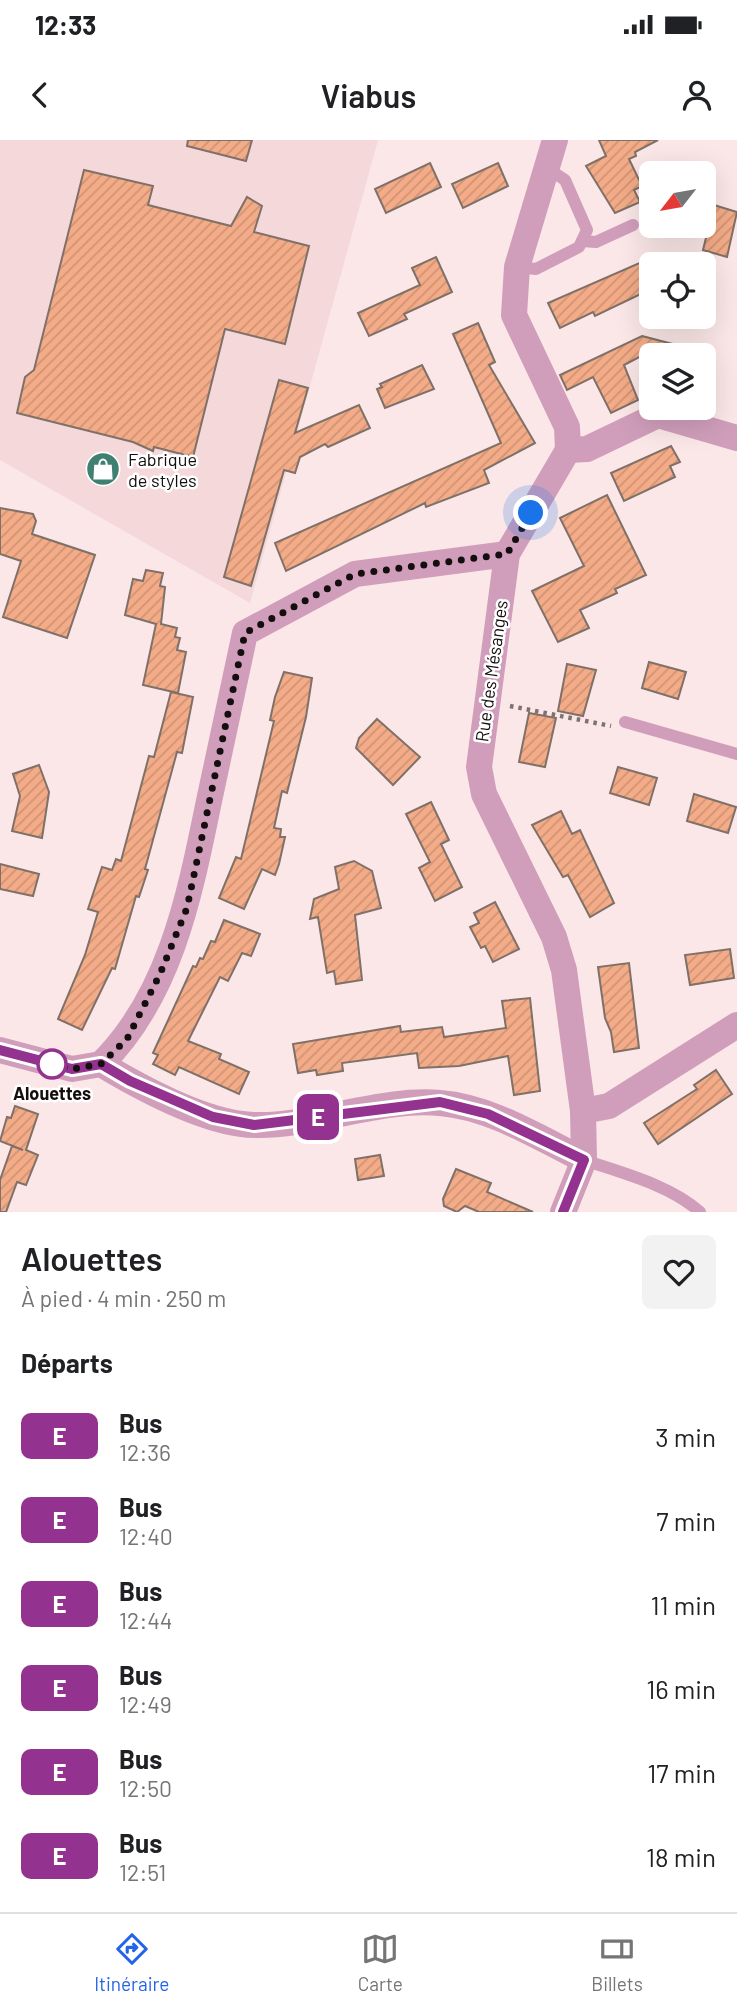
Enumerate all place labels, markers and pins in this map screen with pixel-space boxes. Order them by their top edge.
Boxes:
place label: Fabrique de styles [128,448,197,491]
shop icon: Fabrique de styles [84,450,122,488]
marker: Alouettes [37,1049,67,1079]
place label: Alouettes [13,1082,91,1104]

